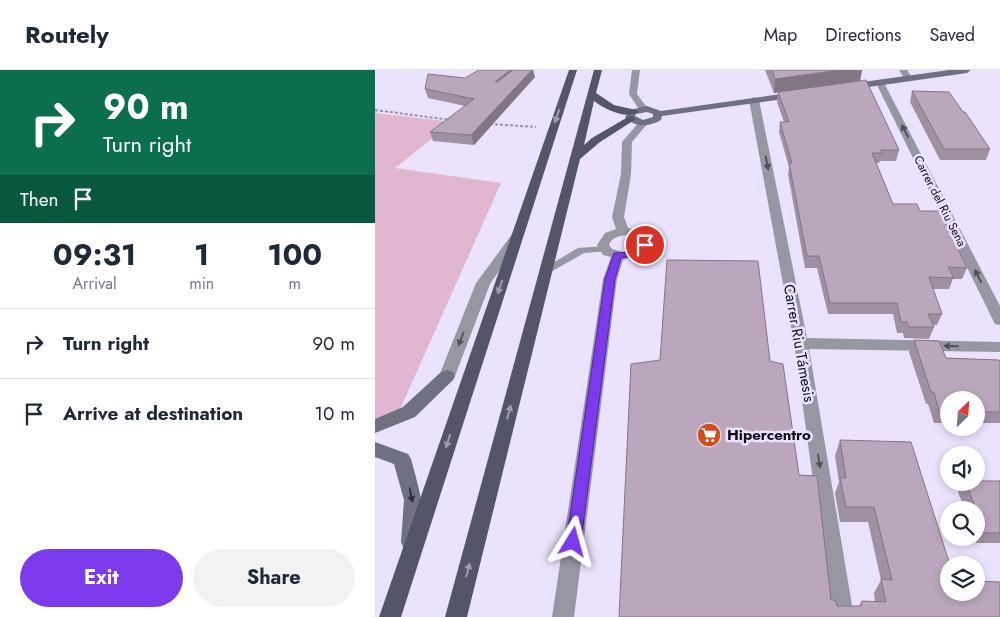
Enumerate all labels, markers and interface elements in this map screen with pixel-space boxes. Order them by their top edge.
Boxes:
text: Routely [25,17,109,52]
text: Map [764,22,797,48]
text: Directions [825,22,901,48]
text: Saved [929,22,975,48]
text: 90 m [103,82,189,132]
icon: right [20,90,85,155]
one-way arrow [553,109,561,124]
one-way arrow [901,124,909,138]
text: Turn right [103,128,191,160]
street label: Carrer del Riu Sena [909,152,971,250]
one-way arrow [763,156,771,172]
icon: arrive [69,185,97,213]
text: Then [20,186,59,213]
pin [624,224,666,266]
icon: arrive [631,231,659,259]
text: 09:31 [53,233,136,276]
text: 1 [194,233,209,276]
text: 100 [267,233,322,276]
one-way arrow [974,269,982,284]
text: Arrival [73,272,117,295]
text: min [189,272,214,295]
text: m [288,272,301,295]
one-way arrow [496,280,504,295]
street label: Carrer Riu Támesis [778,282,820,404]
icon: right [20,330,48,358]
text: Turn right [63,330,149,357]
text: 90 m [312,330,355,357]
one-way arrow [457,332,465,346]
one-way arrow [943,342,959,350]
north arrow [940,391,985,436]
map controls [940,391,985,601]
icon: arrive [20,400,48,428]
text: Arrive at destination [63,400,243,427]
text: 10 m [315,400,355,427]
one-way arrow [505,405,513,420]
supermarket icon: Hipercentro [696,422,722,448]
place label: Hipercentro [727,424,811,446]
one-way arrow [444,434,452,449]
button: sound [940,446,985,491]
one-way arrow [815,453,823,469]
one-way arrow [407,488,415,504]
button: search [940,501,985,546]
position arrow [546,515,598,567]
button: Exit [20,549,183,607]
button: Share [193,549,355,607]
button: layers [940,556,985,601]
one-way arrow [464,562,472,577]

